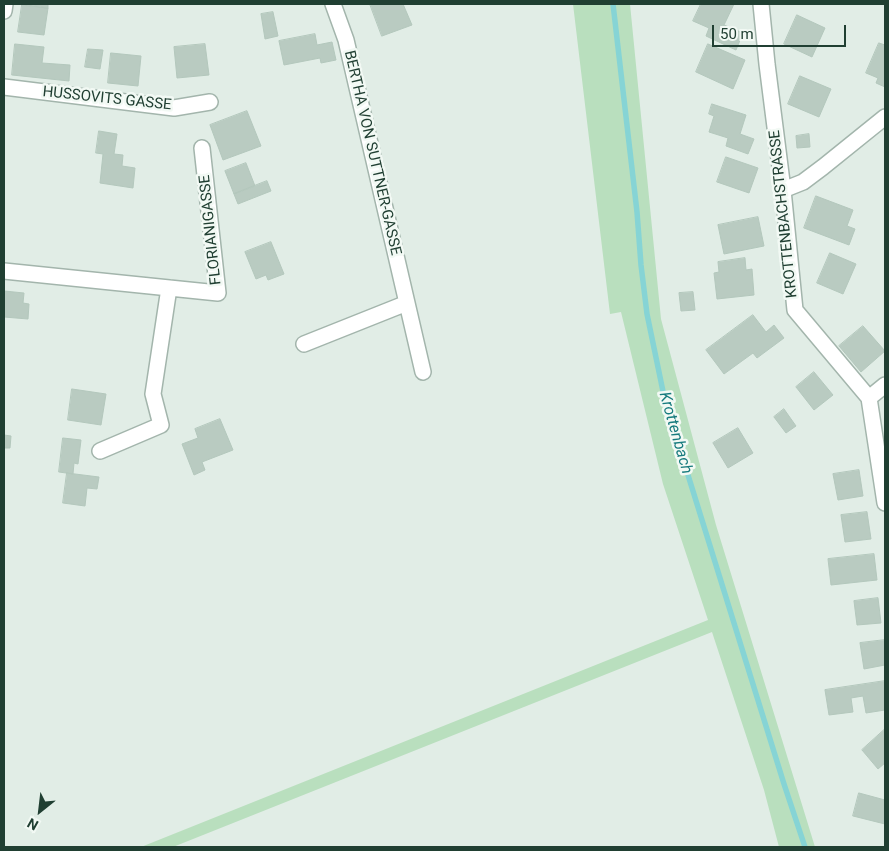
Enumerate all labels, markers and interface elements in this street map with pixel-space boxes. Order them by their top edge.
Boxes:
scale bar [714,15,848,47]
text: 50 m [720,25,754,43]
street label: BERTHA VON SUTTNER-GASSE [340,49,404,257]
street label: HUSSOVITS GASSE [42,83,172,115]
street label: KROTTENBACHSTRASSE [766,129,802,299]
street label: FLORIANIGASSE [196,174,226,286]
water label: Krottenbach [654,390,696,476]
north arrow [15,786,65,836]
text: N [25,815,41,834]

